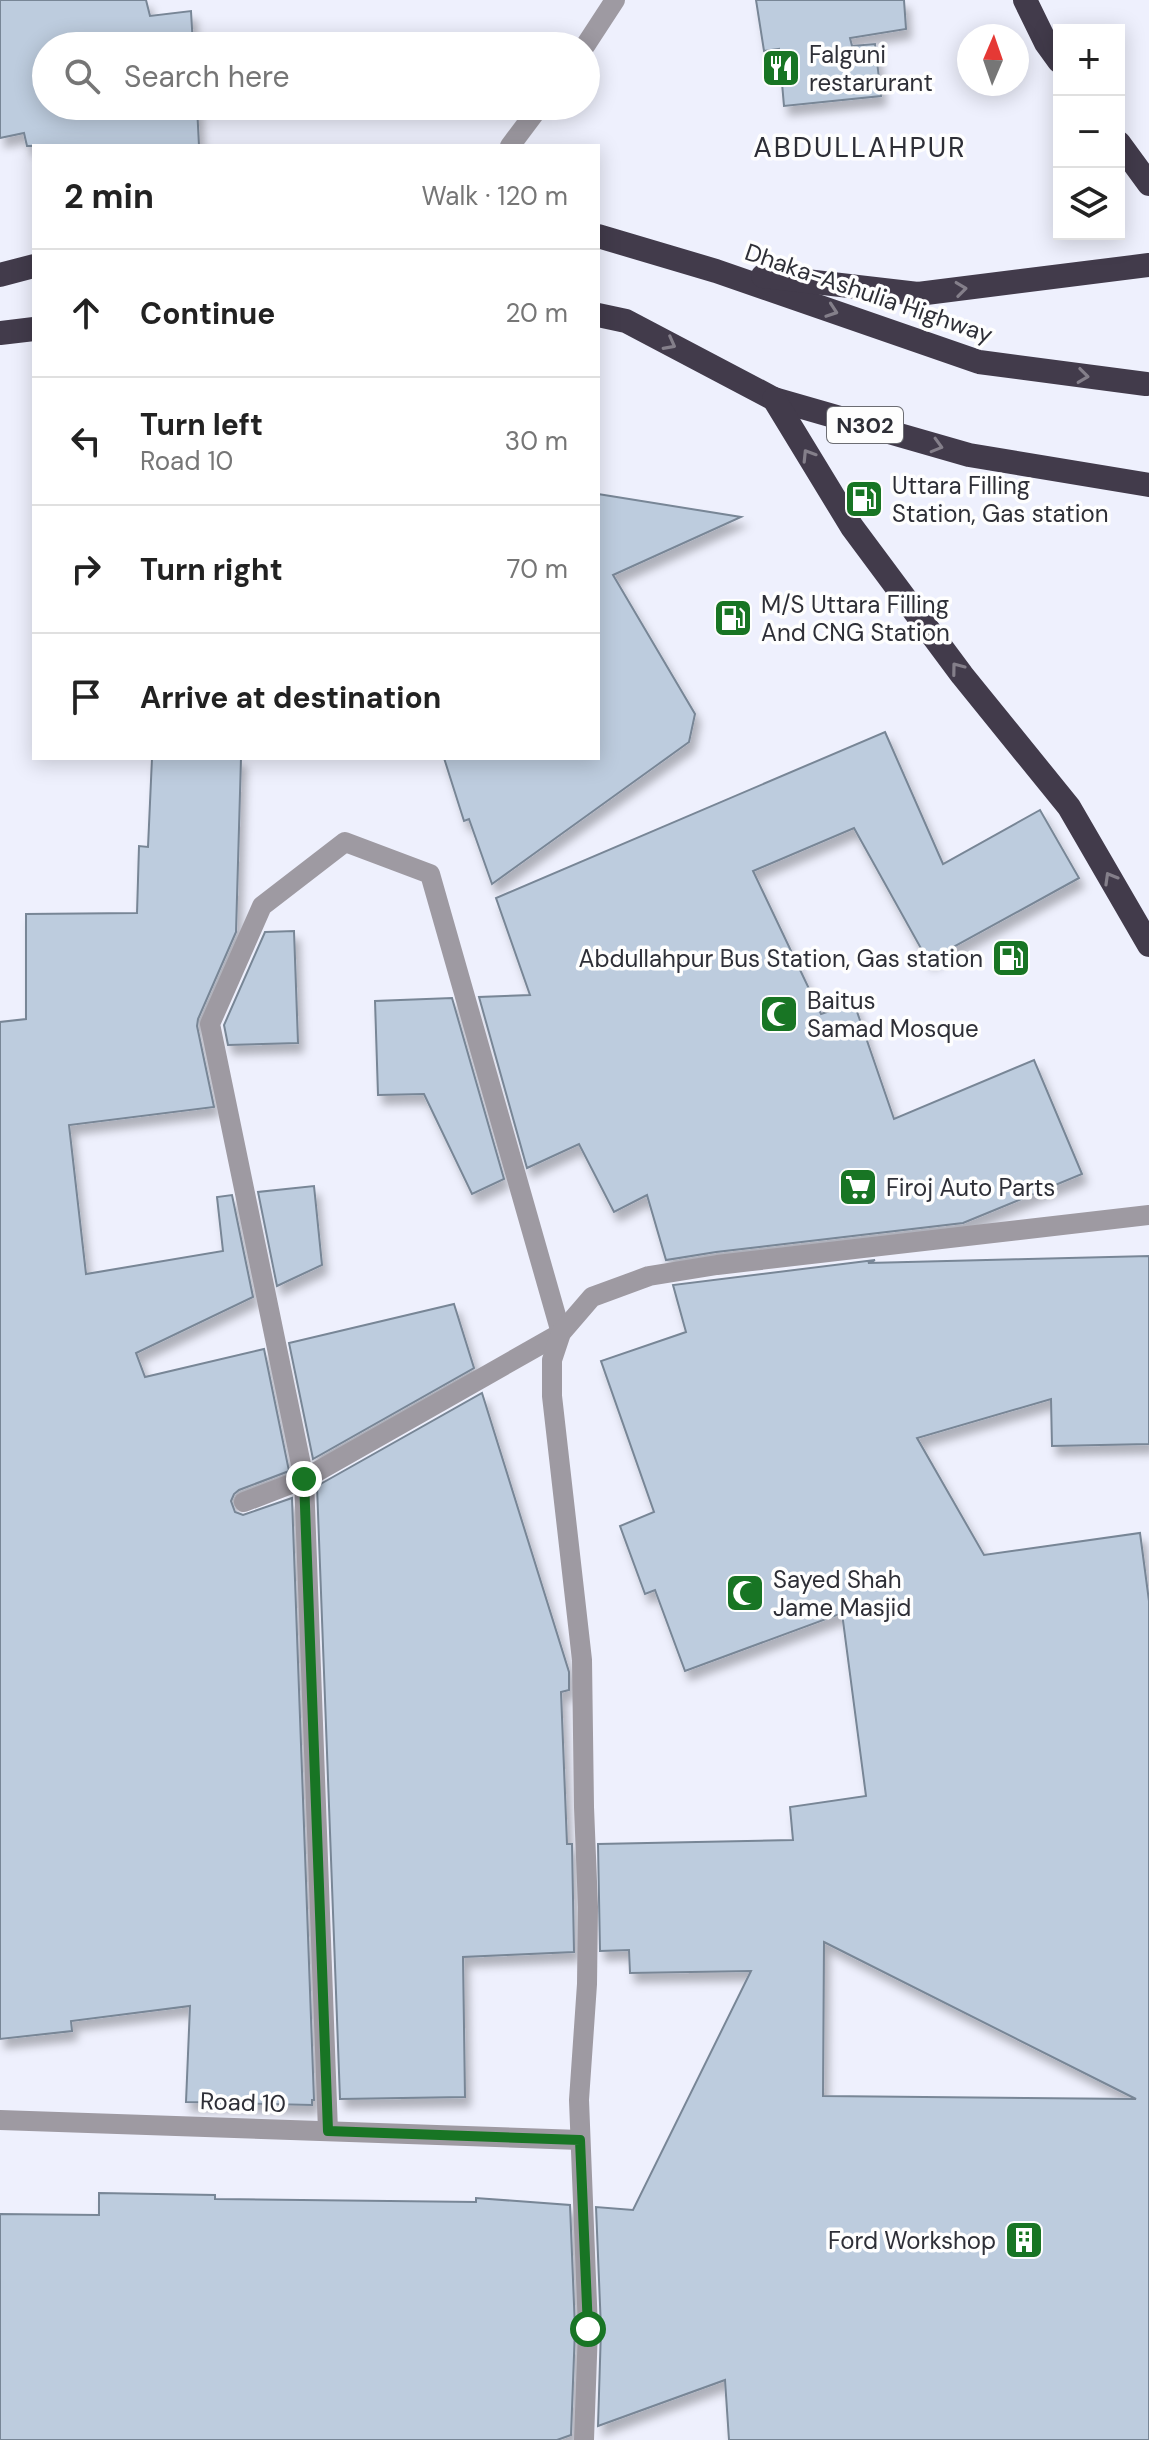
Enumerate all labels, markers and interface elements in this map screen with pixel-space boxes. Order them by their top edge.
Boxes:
north arrow [957,24,1029,96]
map controls [1053,24,1125,240]
button: + [1053,24,1125,96]
search box [32,32,600,120]
place label: Falguni restarurant [809,39,933,98]
restaurant icon: Falguni restarurant [760,47,802,89]
icon: search [60,54,104,98]
text: Search here [124,57,290,96]
button: − [1053,96,1125,168]
district label: ABDULLAHPUR [753,129,967,166]
button: layers [1053,168,1125,240]
text: 2 min [64,174,154,219]
text: Walk · 120 m [421,179,568,213]
street label: Dhaka-Ashulia Highway [741,236,997,350]
one-way arrow [955,280,968,297]
icon: ahead [64,291,108,335]
text: Continue [140,294,275,333]
text: 20 m [505,296,568,330]
one-way arrow [824,302,838,318]
one-way arrow [661,334,676,349]
one-way arrow [1077,367,1090,384]
text: Turn left [140,405,263,444]
road number: N302 [827,407,903,443]
icon: left [64,419,108,463]
text: 30 m [505,424,568,458]
one-way arrow [930,437,944,453]
text: Road 10 [140,444,233,478]
one-way arrow [803,449,818,464]
place label: Uttara Filling Station, Gas station [892,470,1108,529]
fuel station icon: Uttara Filling Station, Gas station [843,478,885,520]
icon: right [64,547,108,591]
text: Turn right [140,550,283,589]
text: 70 m [507,552,568,586]
place label: M/S Uttara Filling And CNG Station [761,589,950,648]
fuel station icon: M/S Uttara Filling And CNG Station [712,597,754,639]
one-way arrow [953,662,967,677]
icon: arrive [64,675,108,719]
text: Arrive at destination [140,678,441,717]
one-way arrow [1104,872,1120,887]
fuel station icon: Abdullahpur Bus Station, Gas station [990,937,1032,979]
place label: Abdullahpur Bus Station, Gas station [579,943,983,974]
place label: Baitus Samad Mosque [807,985,979,1044]
mosque icon: Baitus Samad Mosque [758,993,800,1035]
supermarket icon: Firoj Auto Parts [837,1166,879,1208]
place label: Firoj Auto Parts [886,1172,1055,1203]
route end [286,1461,322,1497]
place label: Sayed Shah Jame Masjid [773,1564,911,1623]
mosque icon: Sayed Shah Jame Masjid [724,1572,766,1614]
street label: Road 10 [199,2085,287,2119]
building icon: Ford Workshop [1003,2219,1045,2261]
place label: Ford Workshop [828,2225,996,2256]
route start [570,2311,606,2347]

